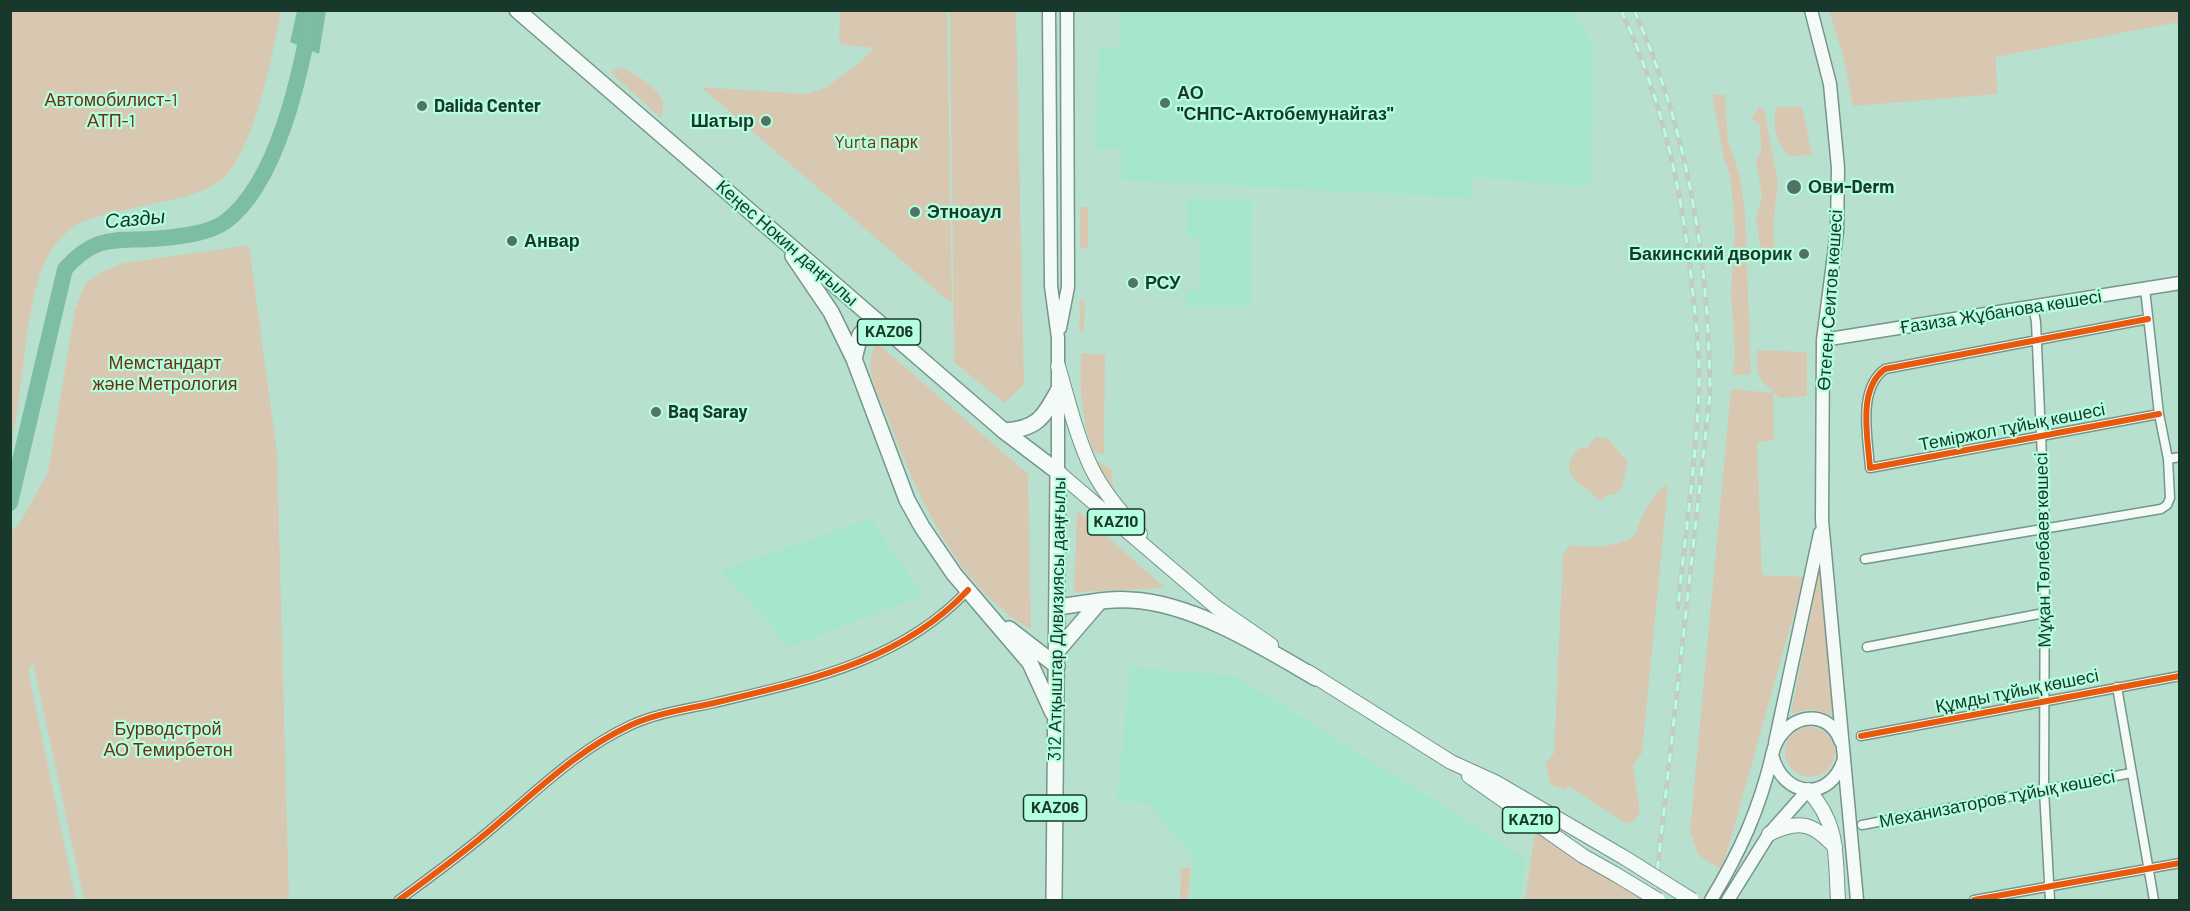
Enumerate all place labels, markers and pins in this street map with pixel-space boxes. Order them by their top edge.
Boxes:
place label: АО "СНПС-Актобемунайгаз" [1177,82,1393,124]
place label: Dalida Center [434,95,541,117]
marker: АО "СНПС-Актобемунайгаз" [1158,96,1172,110]
marker: Dalida Center [415,99,429,113]
place label: Шатыр [691,110,754,132]
marker: Шатыр [759,114,773,128]
place label: Ови-Derm [1808,176,1894,198]
marker: Ови-Derm [1785,178,1803,196]
place label: Этноаул [927,201,1002,223]
marker: Этноаул [908,205,922,219]
place label: Анвар [524,230,580,252]
marker: Анвар [505,234,519,248]
place label: Бакинский дворик [1629,243,1792,265]
marker: Бакинский дворик [1797,247,1811,261]
place label: РСУ [1145,272,1181,294]
marker: РСУ [1126,276,1140,290]
place label: Baq Saray [668,401,748,423]
marker: Baq Saray [649,405,663,419]

